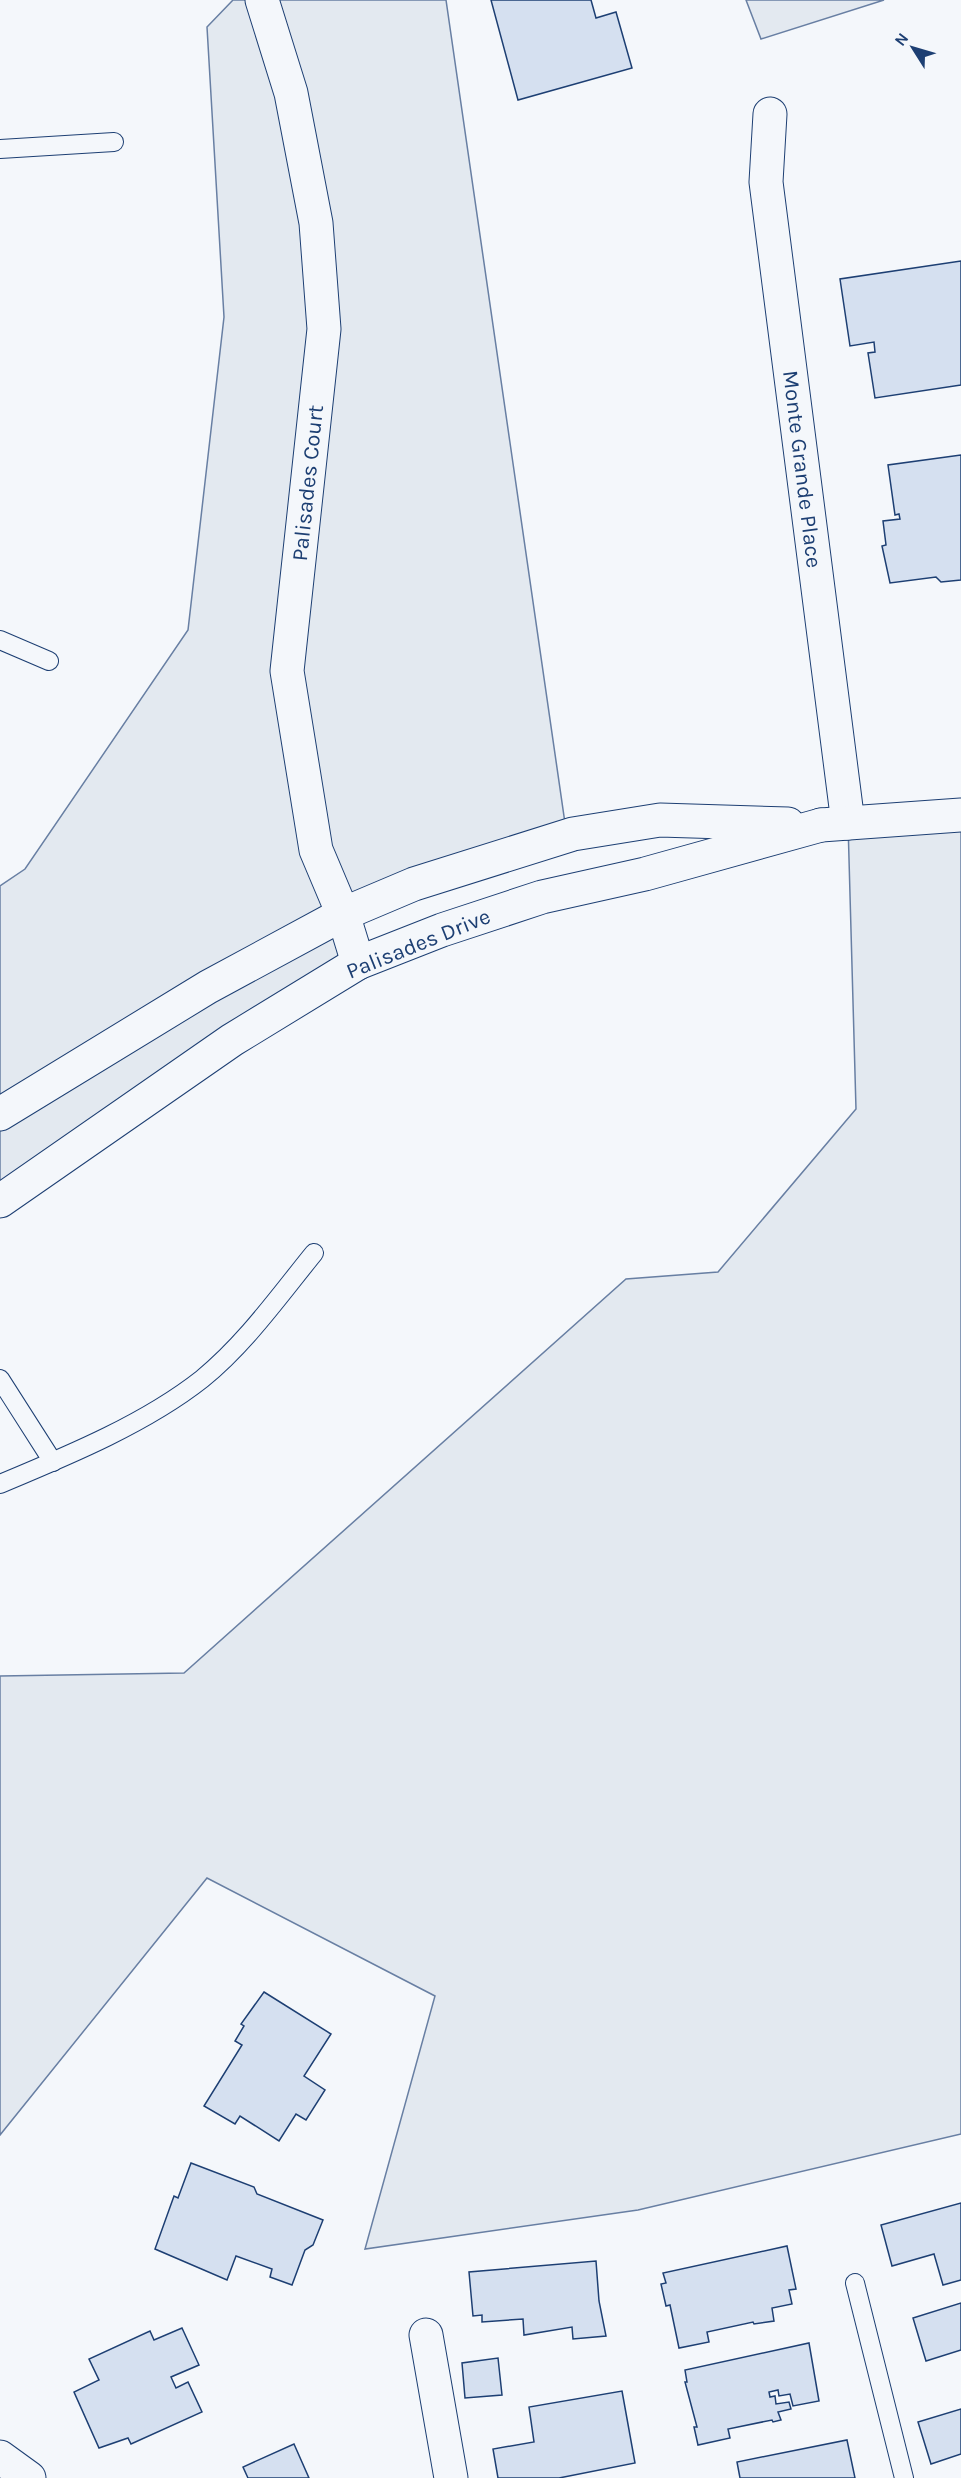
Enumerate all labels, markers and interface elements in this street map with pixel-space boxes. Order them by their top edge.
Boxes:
north arrow [883,18,943,78]
text: N [890,29,912,50]
street label: Monte Grande Place [777,369,827,569]
street label: Palisades Court [287,404,329,562]
street label: Palisades Drive [342,903,494,985]

